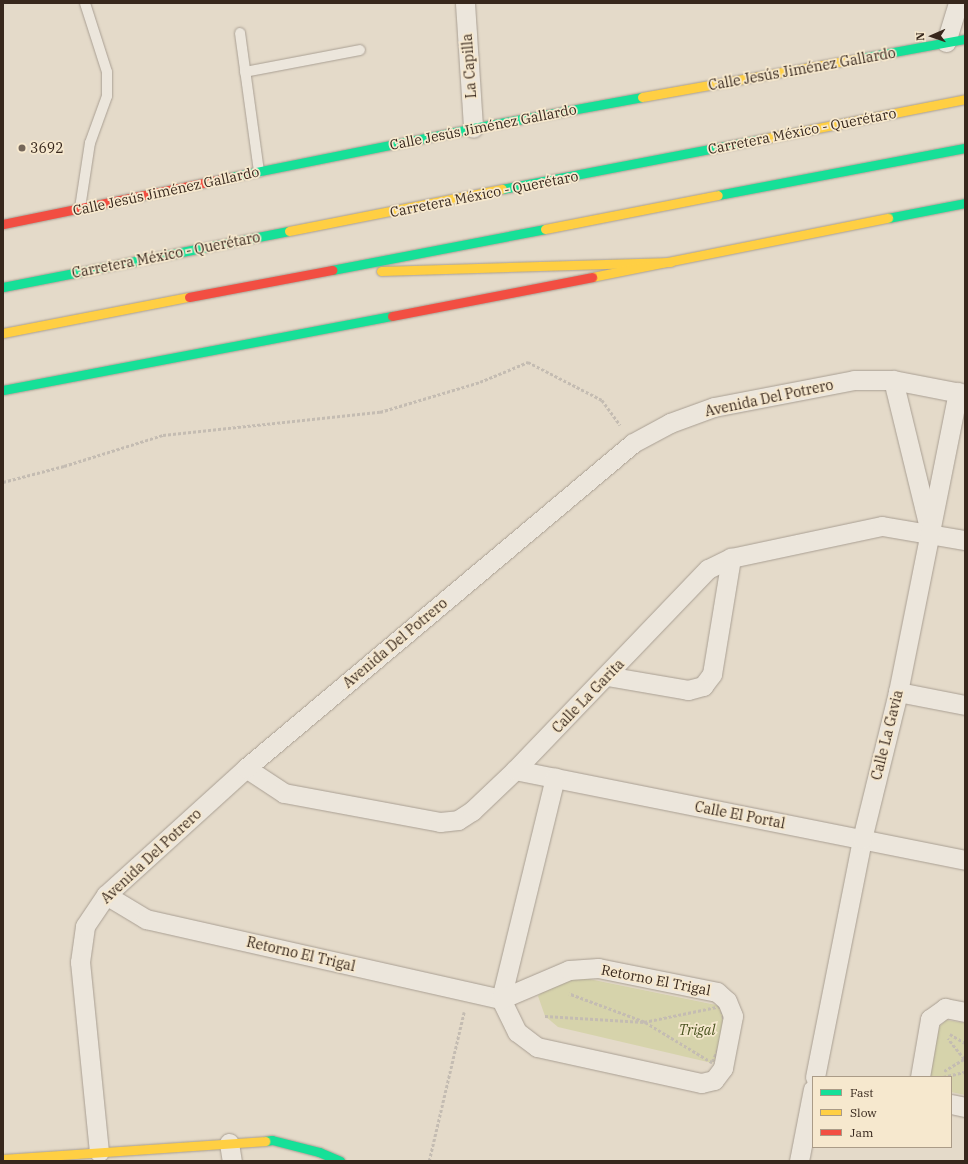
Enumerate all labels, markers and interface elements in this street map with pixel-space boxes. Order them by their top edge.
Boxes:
north arrow [912,16,952,56]
text: N [913,32,927,41]
street label: La Capilla [458,33,480,99]
street label: Calle Jesús Jiménez Gallardo [707,44,897,94]
street label: Calle Jesús Jiménez Gallardo [388,101,578,153]
street label: Carretera México - Querétaro [706,104,898,158]
place label: 3692 [30,140,64,156]
marker: 3692 [17,143,27,153]
street label: Calle Jesús Jiménez Gallardo [71,163,261,219]
street label: Carretera México - Querétaro [388,167,580,221]
street label: Carretera México - Querétaro [70,228,262,282]
street label: Avenida Del Potrero [703,376,835,420]
street label: Avenida Del Potrero [340,595,450,691]
street label: Calle La Garita [549,656,627,736]
street label: Calle La Gavia [868,688,906,782]
street label: Calle El Portal [693,798,787,832]
street label: Avenida Del Potrero [97,805,205,907]
street label: Retorno El Trigal [245,933,357,975]
street label: Retorno El Trigal [600,961,712,999]
park label: Trigal [679,1022,715,1038]
legend [812,1076,952,1148]
text: Fast [850,1085,874,1100]
text: Slow [850,1105,877,1120]
text: Jam [850,1125,873,1140]

